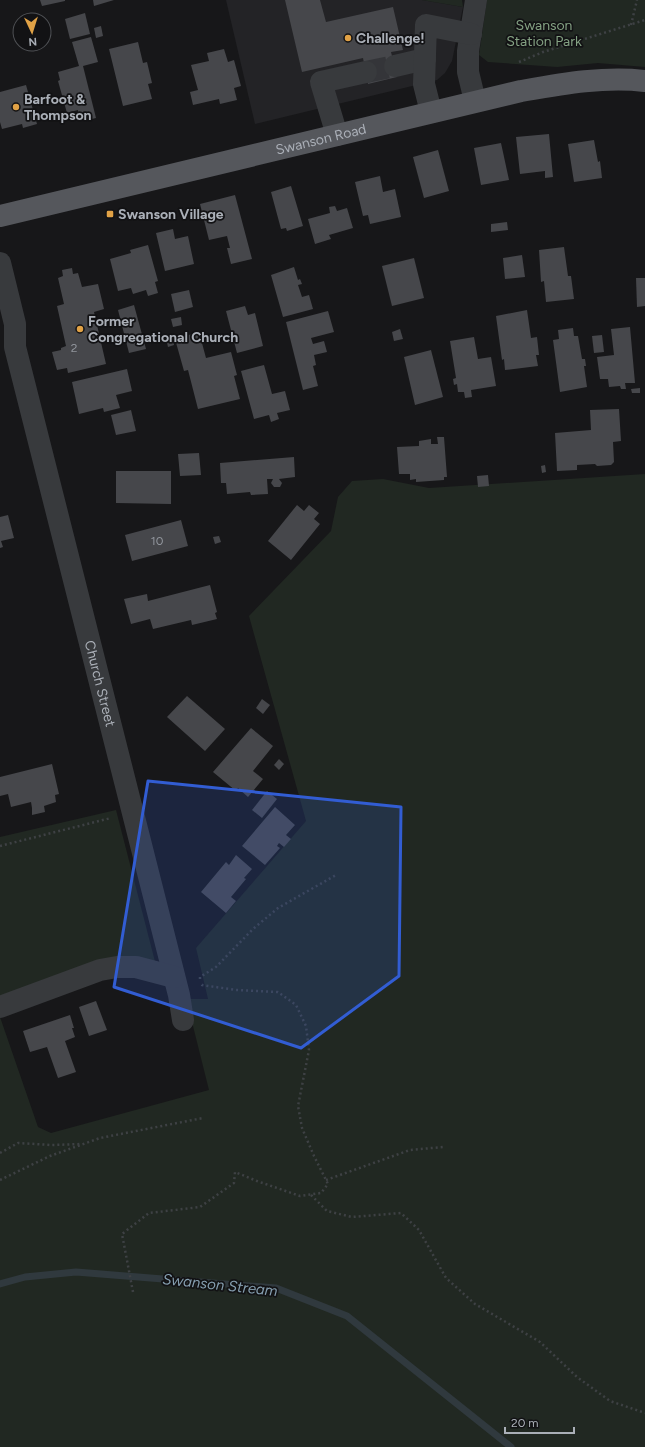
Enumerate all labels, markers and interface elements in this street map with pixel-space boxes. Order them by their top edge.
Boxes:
north arrow [12,12,52,52]
park label: Swanson Station Park [506,17,582,50]
place label: Challenge! [356,30,425,47]
marker: Challenge! [343,33,353,43]
text: N [28,35,37,48]
place label: Barfoot & Thompson [24,91,92,124]
marker: Barfoot & Thompson [11,102,21,112]
street label: Swanson Road [274,120,368,158]
place label: Swanson Village [118,206,224,223]
marker: Swanson Village [105,209,115,219]
place label: Former Congregational Church [88,313,238,346]
marker: Former Congregational Church [75,324,85,334]
house number: 2 [71,341,77,355]
house number: 10 [151,534,164,548]
street label: Church Street [81,639,119,729]
water label: Swanson Stream [162,1270,279,1300]
scale bar [505,1409,574,1435]
text: 20 m [511,1416,539,1430]

